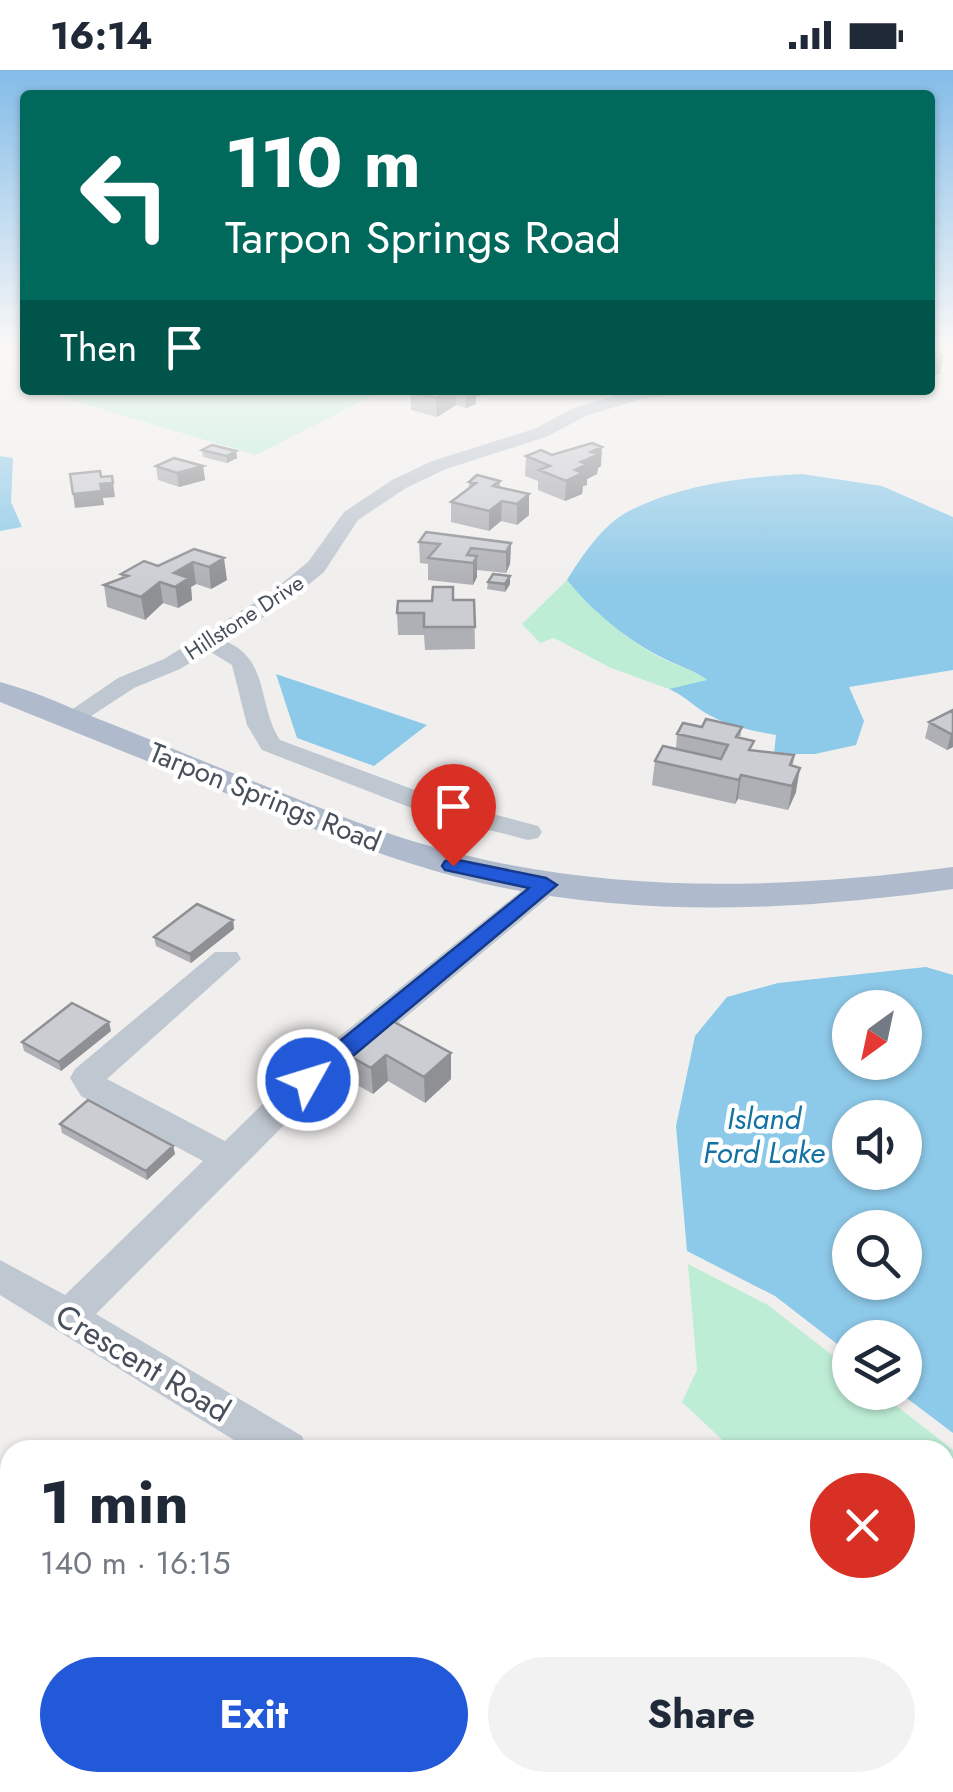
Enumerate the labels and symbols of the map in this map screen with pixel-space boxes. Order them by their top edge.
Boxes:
street label: Hillstone Drive [178,567,310,667]
street label: Tarpon Springs Road [143,732,387,862]
pin [411,764,496,867]
north arrow [832,990,922,1080]
position arrow [256,1028,360,1132]
water label: Island Ford Lake [703,1097,825,1174]
street label: Crescent Road [47,1293,239,1433]

